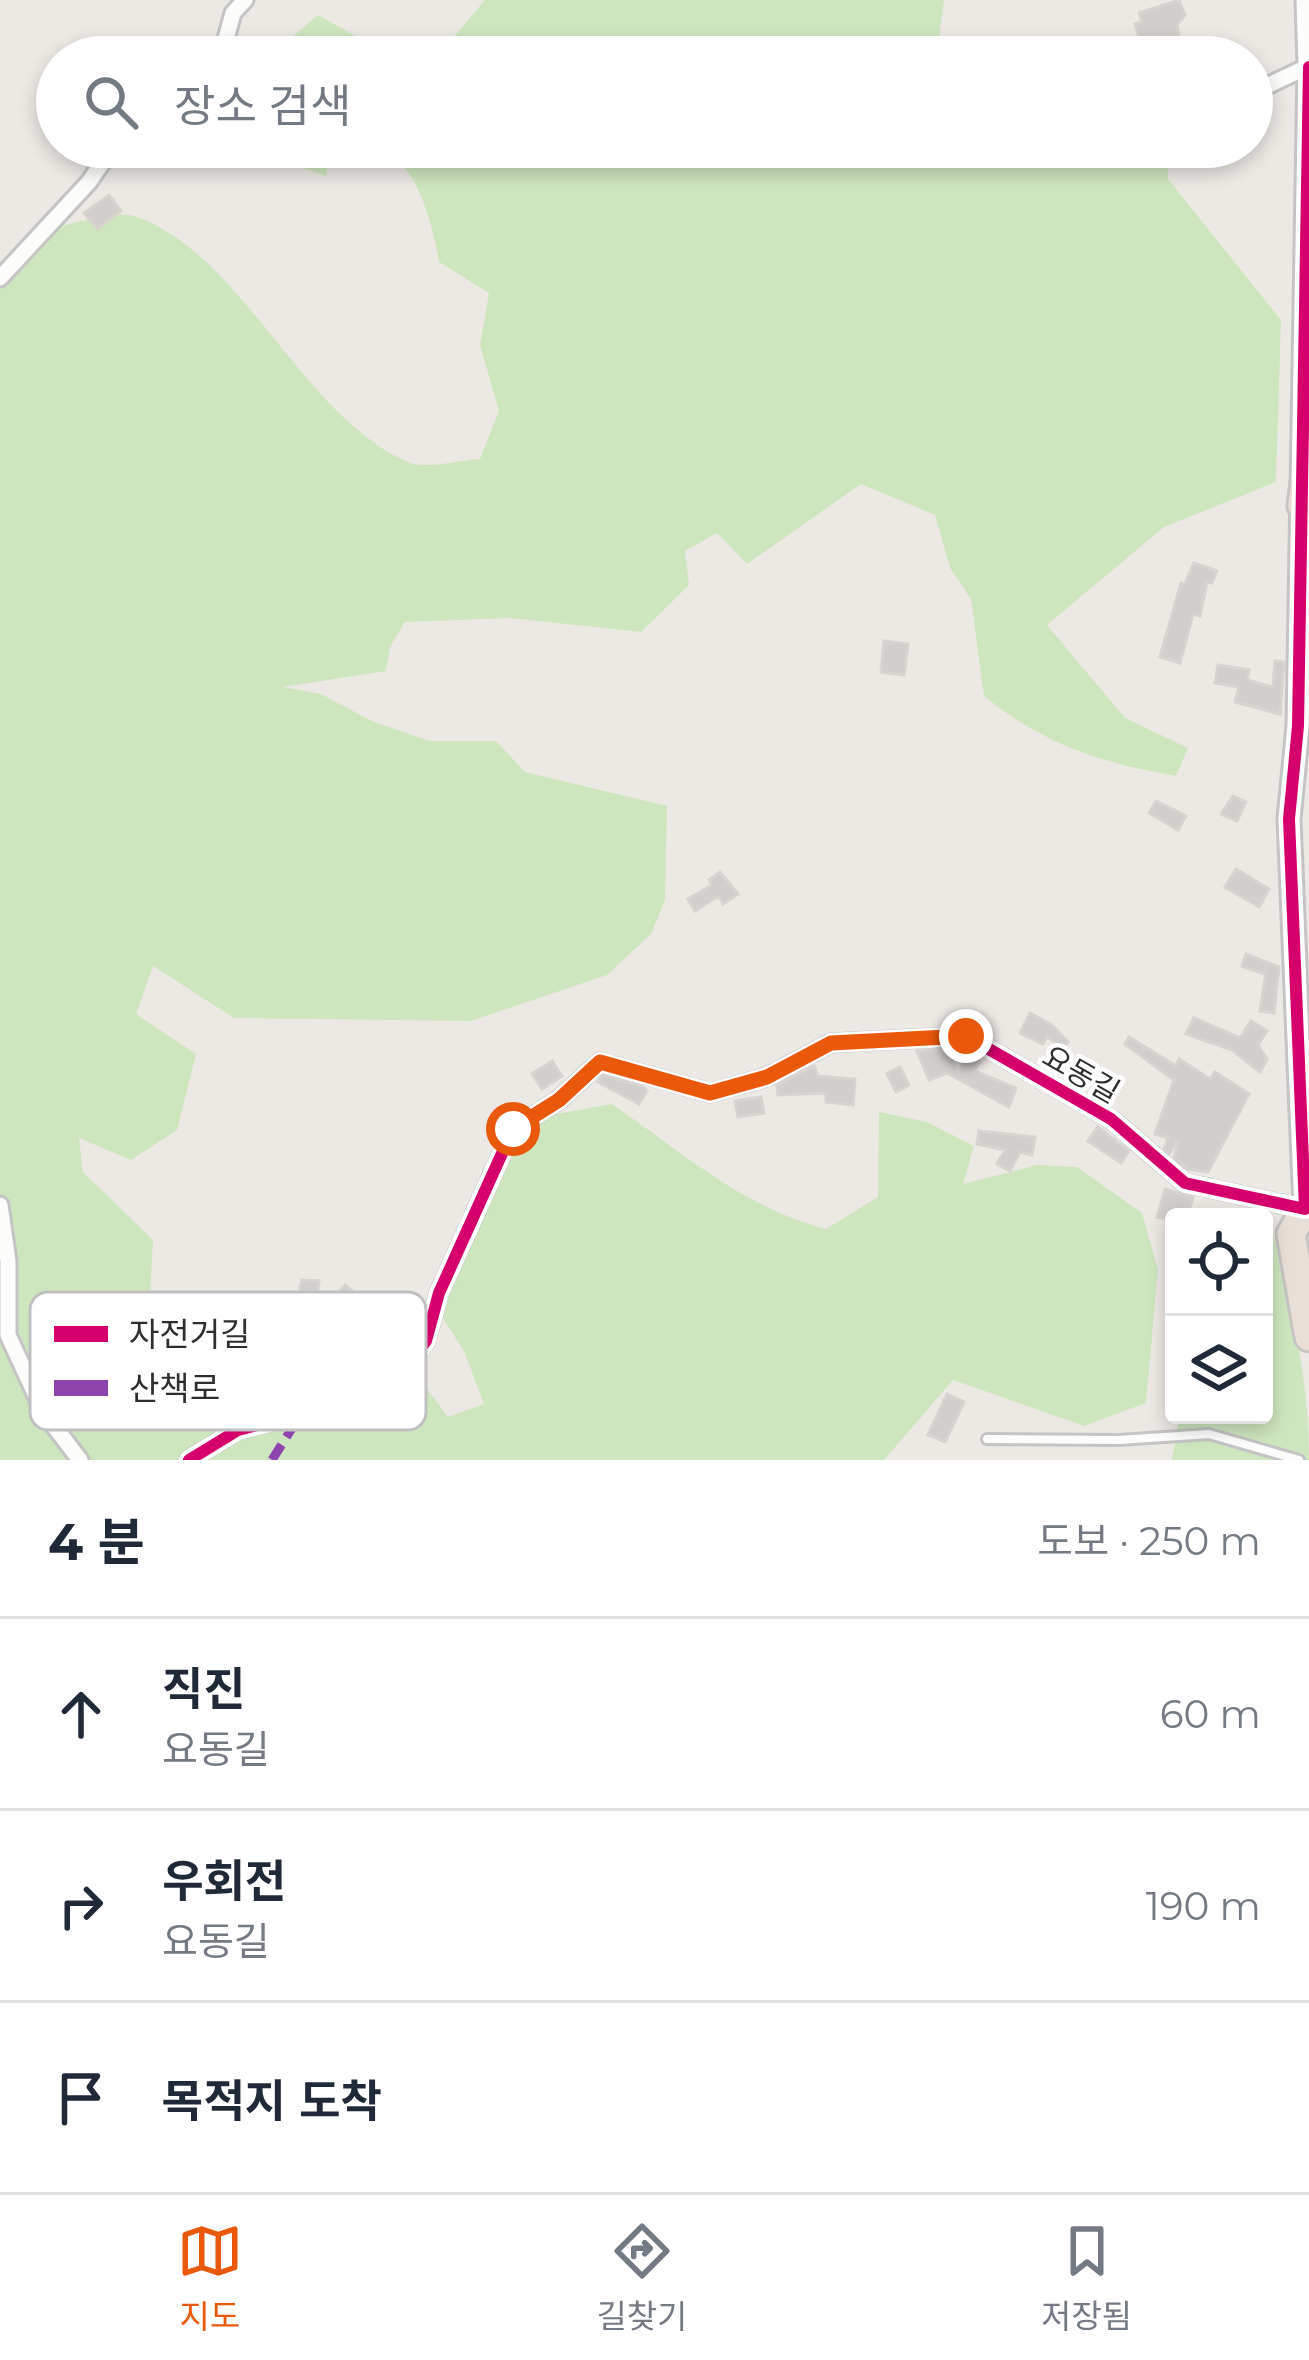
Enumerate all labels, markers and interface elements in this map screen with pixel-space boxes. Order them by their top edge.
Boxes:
search box [36,36,1273,168]
icon: search [78,69,144,135]
text: 장소 검색 [174,78,351,133]
route end [939,1009,993,1063]
street label: 요동길 [1036,1037,1126,1111]
route start [486,1102,540,1156]
map controls [1165,1208,1273,1424]
button: locate [1165,1208,1273,1316]
legend [30,1292,426,1430]
text: 자전거길 [129,1314,250,1354]
button: layers [1165,1316,1273,1424]
text: 산책로 [129,1368,220,1408]
text: 4 분 [48,1511,145,1573]
text: 도보 · 250 m [1037,1517,1261,1565]
text: 직진 [162,1661,245,1716]
icon: ahead [48,1681,114,1747]
text: 60 m [1160,1690,1261,1738]
text: 요동길 [162,1725,270,1773]
text: 우회전 [162,1853,286,1908]
icon: right [48,1873,114,1939]
text: 190 m [1146,1882,1261,1930]
text: 요동길 [162,1917,270,1965]
icon: arrive [48,2065,114,2131]
text: 목적지 도착 [162,2073,382,2128]
tab: 지도 [177,2218,243,2338]
tab: 길찾기 [596,2218,687,2338]
tab: 저장됨 [1041,2218,1132,2338]

